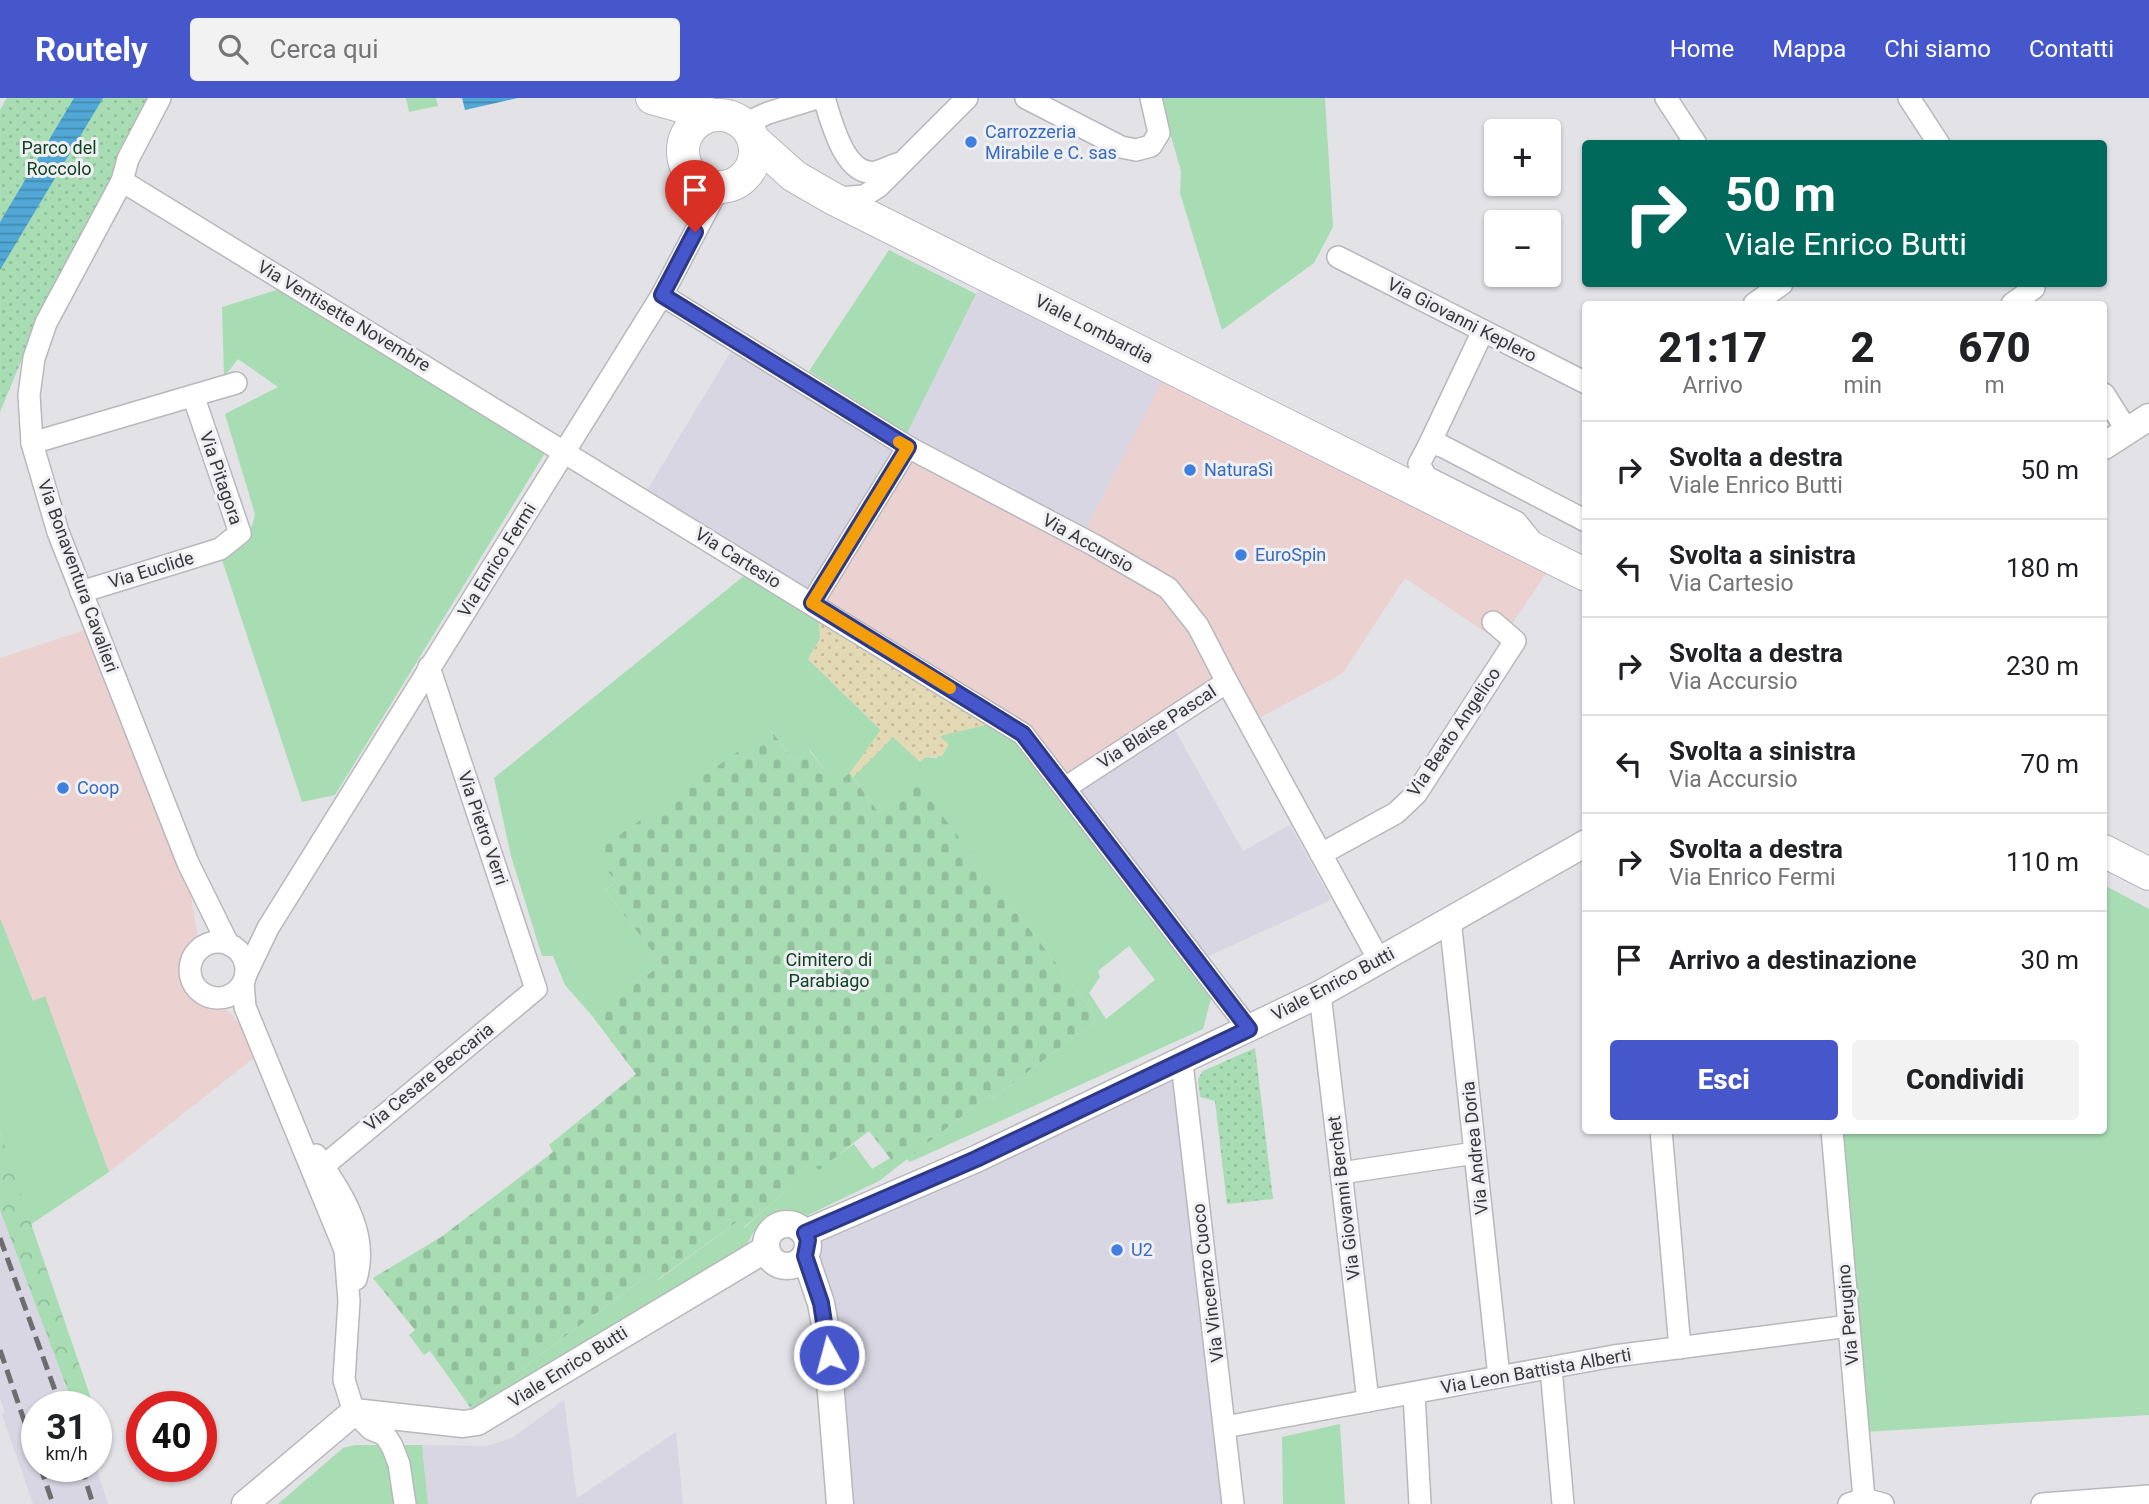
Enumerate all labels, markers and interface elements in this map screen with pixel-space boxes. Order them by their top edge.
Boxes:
search box [190,18,680,81]
text: Routely [35,30,148,69]
icon: search [214,30,252,68]
text: Cerca qui [270,34,379,64]
text: Home [1670,35,1734,63]
text: Mappa [1772,35,1846,63]
text: Chi siamo [1884,35,1991,63]
text: Contatti [2029,35,2114,63]
map controls [1484,119,1561,287]
button: + [1484,119,1561,196]
place label: Carrozzeria Mirabile e C. sas [985,121,1117,163]
marker: Carrozzeria Mirabile e C. sas [963,134,979,150]
park label: Parco del Roccolo [21,137,97,179]
pin [665,160,725,232]
text: 50 m [1725,166,1836,223]
icon: right [1610,168,1701,259]
icon: arrive [676,171,714,209]
button: − [1484,210,1561,287]
text: Viale Enrico Butti [1725,225,1967,263]
street label: Via Ventisette Novembre [254,256,435,376]
street label: Via Giovanni Keplero [1384,273,1540,366]
street label: Viale Lombardia [1032,290,1157,367]
text: 21:17 [1658,323,1767,372]
text: 2 [1851,323,1875,372]
text: 670 [1958,323,2031,372]
text: Arrivo [1683,372,1743,399]
text: min [1843,372,1882,399]
text: m [1984,372,2005,399]
street label: Via Pitagora [196,428,247,527]
text: Svolta a destra [1669,442,1843,472]
icon: right [1610,451,1648,489]
text: 50 m [2021,455,2079,485]
place label: NaturaSì [1204,459,1273,480]
marker: NaturaSì [1182,462,1198,478]
text: Viale Enrico Butti [1669,472,1843,499]
street label: Via Bonaventura Cavalieri [34,477,123,675]
street label: Via Enrico Fermi [453,499,540,621]
street label: Via Accursio [1039,509,1137,576]
street label: Via Cartesio [691,523,785,592]
text: Svolta a sinistra [1669,540,1856,570]
place label: EuroSpin [1255,544,1326,565]
street label: Via Euclide [106,547,196,592]
marker: EuroSpin [1233,547,1249,563]
icon: left [1610,549,1648,587]
text: 180 m [2006,553,2079,583]
text: Via Cartesio [1669,570,1794,597]
text: Svolta a destra [1669,638,1843,668]
icon: right [1610,647,1648,685]
text: 230 m [2006,651,2079,681]
street label: Via Beato Angelico [1403,663,1504,800]
text: Via Accursio [1669,668,1798,695]
street label: Via Blaise Pascal [1094,680,1220,773]
text: Svolta a sinistra [1669,736,1856,766]
icon: left [1610,745,1648,783]
text: 70 m [2021,749,2079,779]
text: Via Accursio [1669,766,1798,793]
street label: Via Pietro Verri [454,768,513,888]
place label: Coop [77,777,119,798]
marker: Coop [55,780,71,796]
text: Svolta a destra [1669,834,1843,864]
icon: right [1610,843,1648,881]
text: 110 m [2006,847,2079,877]
text: Via Enrico Fermi [1669,864,1836,891]
icon: arrive [1610,941,1648,979]
street label: Viale Enrico Butti [1268,942,1398,1025]
text: Arrivo a destinazione [1669,945,1916,975]
text: 30 m [2021,945,2079,975]
park label: Cimitero di Parabiago [786,949,872,991]
street label: Via Cesare Beccaria [360,1018,497,1135]
button: Esci [1610,1040,1838,1120]
button: Condividi [1852,1040,2079,1120]
street label: Via Andrea Doria [1457,1080,1492,1216]
street label: Via Giovanni Berchet [1323,1115,1364,1281]
street label: Via Vincenzo Cuoco [1187,1202,1228,1364]
place label: U2 [1131,1239,1153,1260]
marker: U2 [1109,1242,1125,1258]
street label: Via Perugino [1833,1264,1862,1367]
position arrow [792,1318,866,1392]
street label: Viale Enrico Butti [504,1322,631,1412]
street label: Via Leon Battista Alberti [1439,1343,1633,1398]
speed limit sign: 40 [126,1391,217,1482]
text: 31 [46,1407,87,1448]
text: km/h [45,1443,88,1464]

